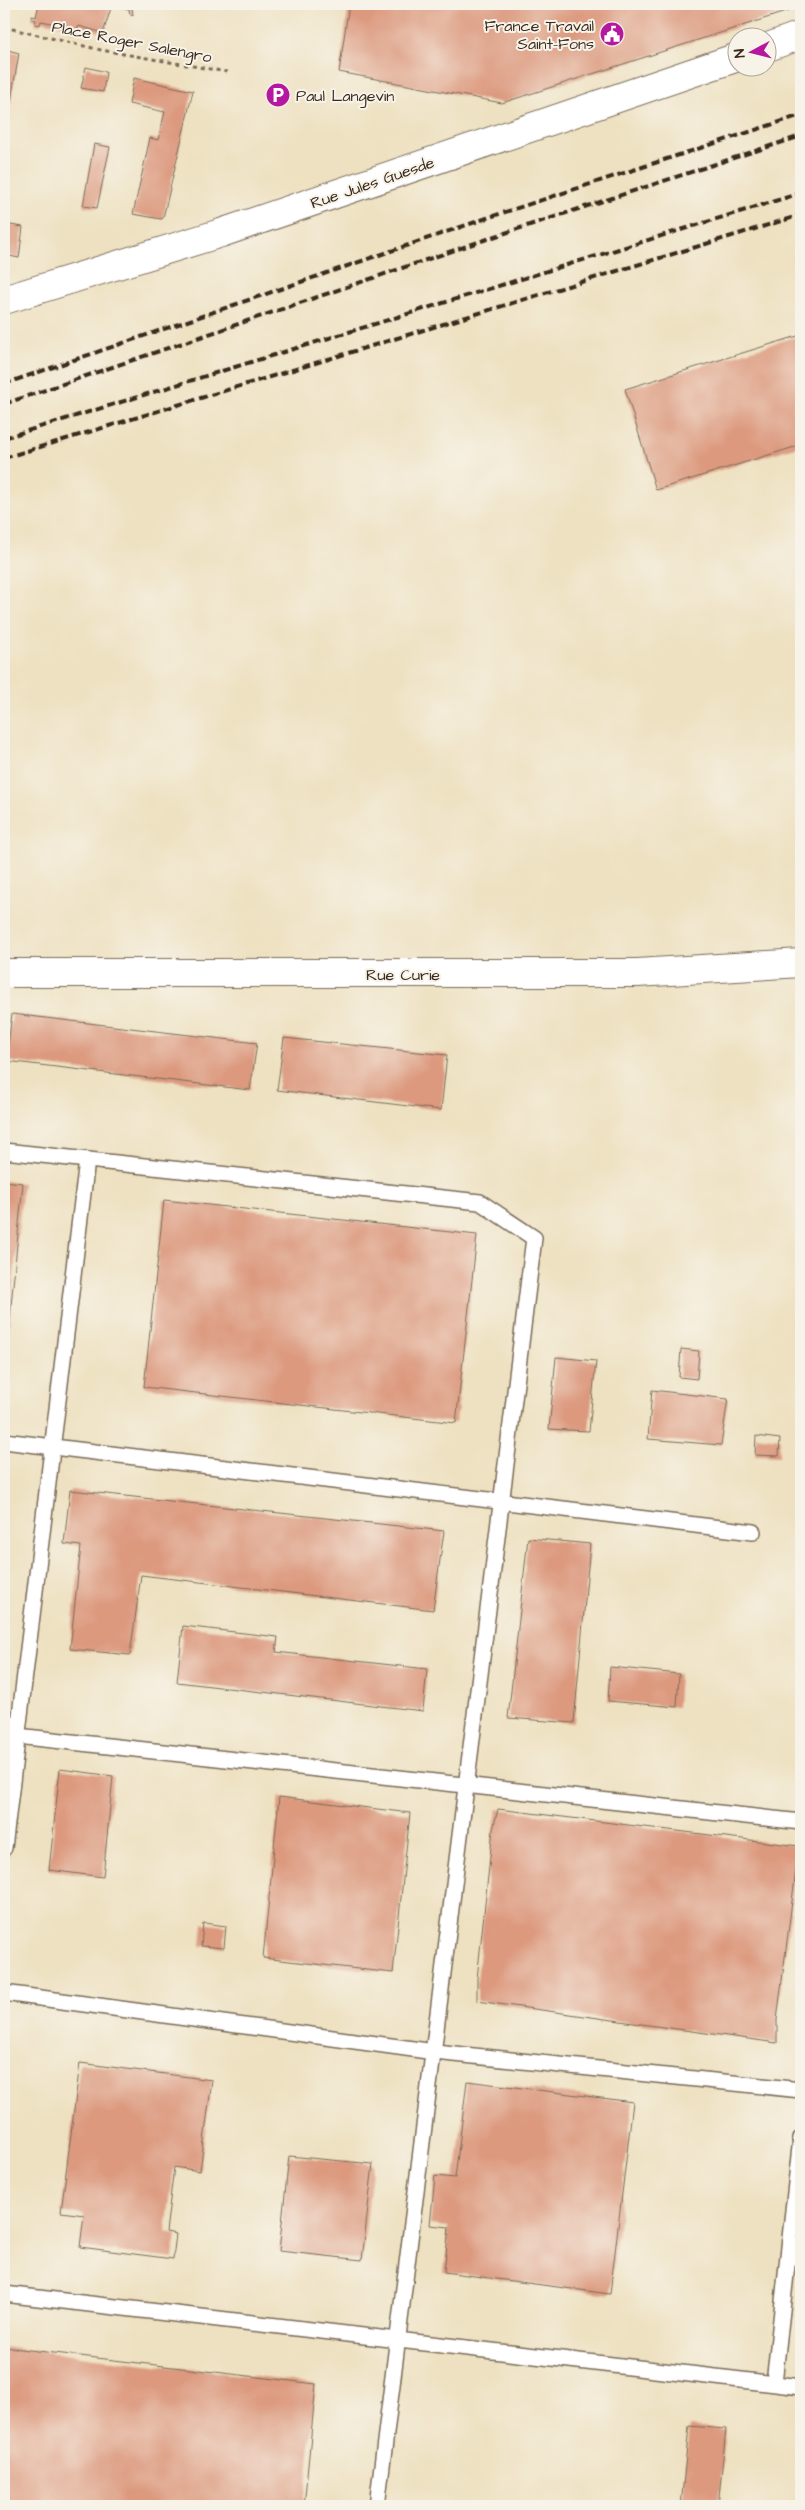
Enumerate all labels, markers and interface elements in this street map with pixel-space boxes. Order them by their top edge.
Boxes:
place label: France Travail Saint-Fons [484,15,594,55]
street label: Place Roger Salengro [50,16,214,69]
public building icon: France Travail Saint-Fons [599,21,625,47]
north arrow [728,28,778,78]
text: N [730,48,751,59]
parking icon: Paul Langevin [265,82,291,108]
place label: Paul Langevin [296,85,394,108]
street label: Rue Jules Guesde [307,151,437,214]
street label: Rue Curie [366,964,440,986]

